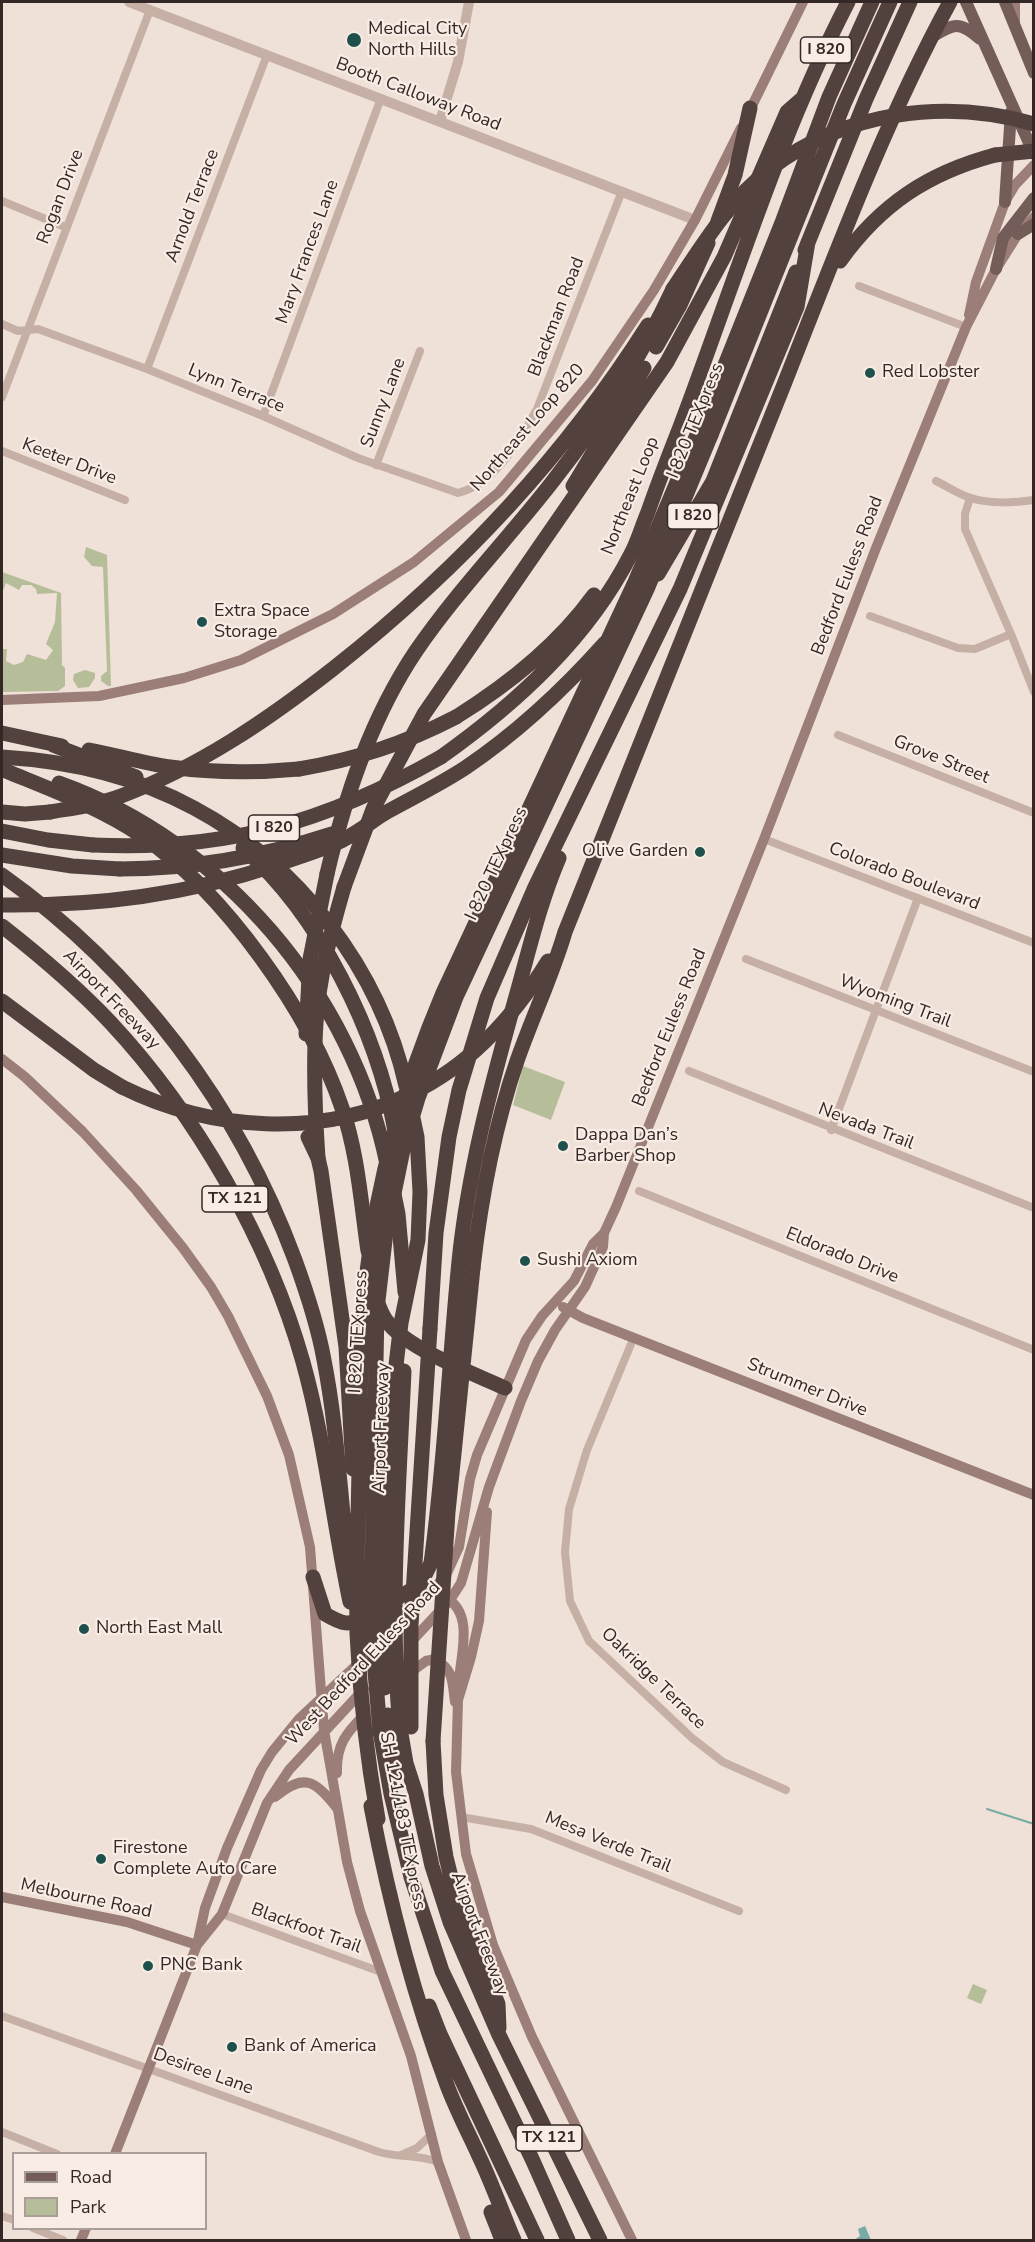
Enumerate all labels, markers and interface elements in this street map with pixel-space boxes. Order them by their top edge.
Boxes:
place label: Medical City North Hills [368,19,467,62]
marker: Medical City North Hills [345,31,363,49]
road number: I 820 [800,37,852,63]
street label: Booth Calloway Road [332,54,504,136]
street label: Arnold Terrace [162,146,224,266]
street label: Rogan Drive [33,147,89,247]
street label: Mary Frances Lane [272,177,344,327]
street label: Blackman Road [524,254,590,380]
street label: Sunny Lane [357,355,411,451]
street label: Lynn Terrace [184,360,288,418]
street label: Northeast Loop 820 [467,360,589,496]
street label: I 820 TEXpress [663,360,729,482]
place label: Red Lobster [882,362,980,384]
marker: Red Lobster [863,366,877,380]
street label: Keeter Drive [19,434,119,490]
street label: Northeast Loop [597,434,665,558]
street label: Bedford Euless Road [808,493,888,659]
road number: I 820 [668,503,718,529]
place label: Extra Space Storage [214,601,310,644]
marker: Extra Space Storage [195,615,209,629]
street label: Grove Street [890,731,992,789]
street label: I 820 TEXpress [461,804,533,924]
road number: I 820 [248,815,300,841]
street label: Colorado Boulevard [825,838,983,916]
place label: Olive Garden [582,841,688,863]
marker: Olive Garden [693,845,707,859]
street label: Airport Freeway [58,945,164,1055]
street label: Bedford Euless Road [628,946,712,1110]
street label: Wyoming Trail [836,971,954,1033]
street label: Nevada Trail [815,1099,917,1155]
place label: Dappa Dan’s Barber Shop [575,1125,678,1168]
marker: Dappa Dan’s Barber Shop [556,1139,570,1153]
road number: TX 121 [202,1186,268,1212]
street label: Eldorado Drive [782,1224,902,1288]
place label: Sushi Axiom [537,1250,638,1272]
marker: Sushi Axiom [518,1254,532,1268]
street label: I 820 TEXpress [345,1270,373,1394]
street label: Strummer Drive [744,1354,870,1422]
street label: Airport Freeway [369,1362,395,1494]
street label: West Bedford Euless Road [282,1577,446,1751]
place label: North East Mall [96,1618,222,1640]
marker: North East Mall [77,1622,91,1636]
street label: Oakridge Terrace [596,1624,710,1734]
street label: SH 121/183 TEXpress [374,1730,430,1912]
street label: Mesa Verde Trail [542,1808,674,1878]
place label: Firestone Complete Auto Care [113,1838,277,1880]
marker: Firestone Complete Auto Care [94,1852,108,1866]
street label: Airport Freeway [445,1869,513,1999]
street label: Melbourne Road [18,1875,154,1923]
street label: Blackfoot Trail [248,1899,364,1959]
place label: PNC Bank [160,1955,242,1977]
marker: PNC Bank [141,1959,155,1973]
place label: Bank of America [244,2036,377,2058]
marker: Bank of America [225,2040,239,2054]
street label: Desiree Lane [150,2044,256,2100]
road number: TX 121 [516,2125,582,2151]
legend [12,2152,207,2230]
text: Road [70,2165,112,2189]
text: Park [70,2195,106,2219]

